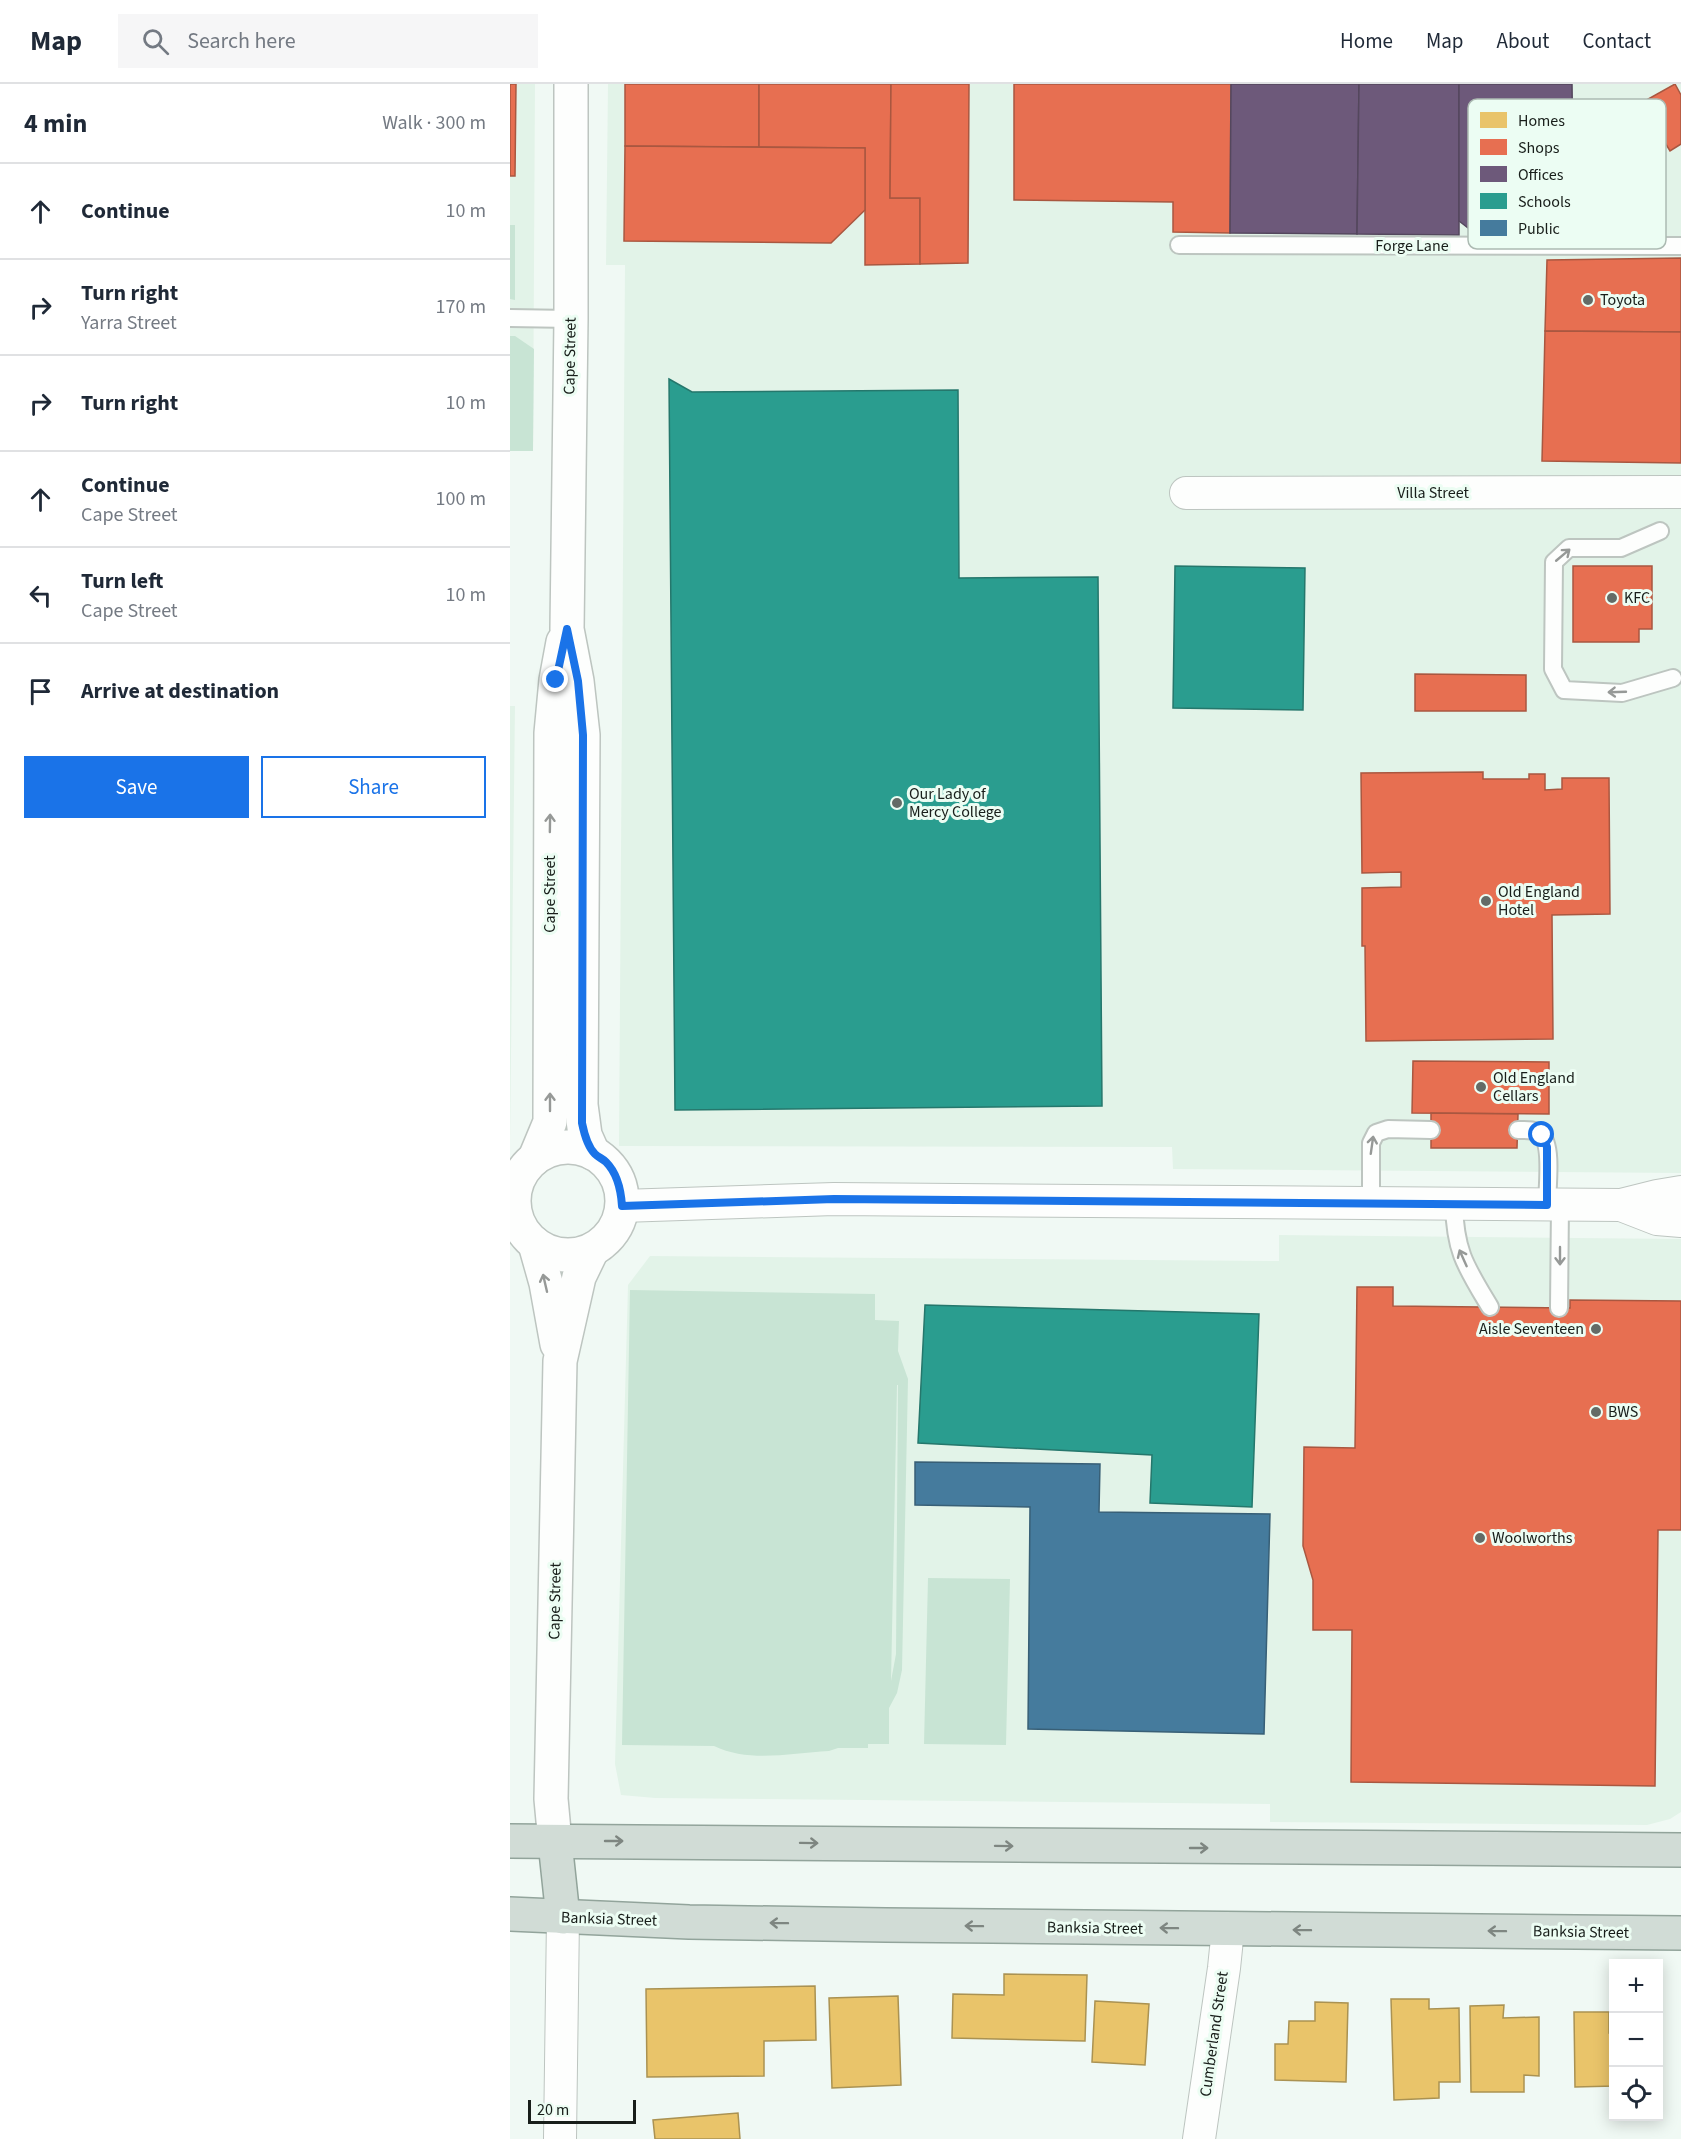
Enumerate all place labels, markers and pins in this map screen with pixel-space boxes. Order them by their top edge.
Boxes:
place label: Toyota [1600,289,1645,311]
marker: Toyota [1581,293,1595,307]
place label: KFC [1624,587,1650,609]
marker: KFC [1605,591,1619,605]
place label: Our Lady of Mercy College [909,783,1002,823]
marker: Our Lady of Mercy College [890,796,904,810]
place label: Old England Hotel [1498,881,1580,921]
marker: Old England Hotel [1479,894,1493,908]
place label: Old England Cellars [1493,1067,1575,1107]
marker: Old England Cellars [1474,1080,1488,1094]
place label: Aisle Seventeen [1479,1318,1584,1340]
marker: Aisle Seventeen [1589,1322,1603,1336]
place label: BWS [1608,1401,1638,1423]
marker: BWS [1589,1405,1603,1419]
place label: Woolworths [1492,1527,1573,1549]
marker: Woolworths [1473,1531,1487,1545]

